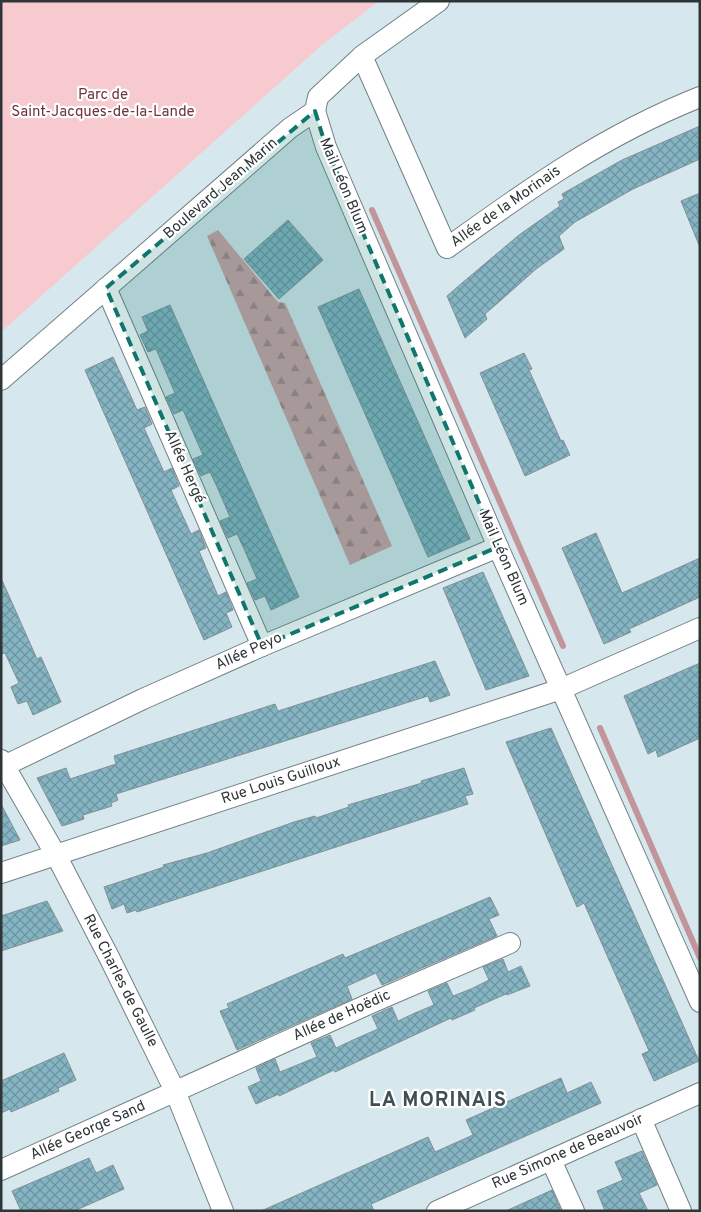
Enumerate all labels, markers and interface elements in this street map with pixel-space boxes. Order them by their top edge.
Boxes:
park label: Parc de Saint-Jacques-de-la-Lande [11,86,195,122]
street label: Boulevard Jean Marin [160,134,282,244]
street label: Mail Léon Blum [314,135,372,237]
street label: Allée de la Morinais [447,162,565,252]
street label: Allée Hergé [159,427,209,507]
street label: Mail Léon Blum [473,507,533,609]
street label: Allée Peyo [213,629,285,675]
street label: Rue Louis Guilloux [219,753,343,809]
street label: Rue Charles de Gaulle [78,911,162,1051]
street label: Allée de Hoëdic [290,986,394,1046]
district label: LA MORINAIS [369,1088,507,1114]
street label: Allée George Sand [27,1097,149,1165]
street label: Rue Simone de Beauvoir [489,1110,647,1194]

